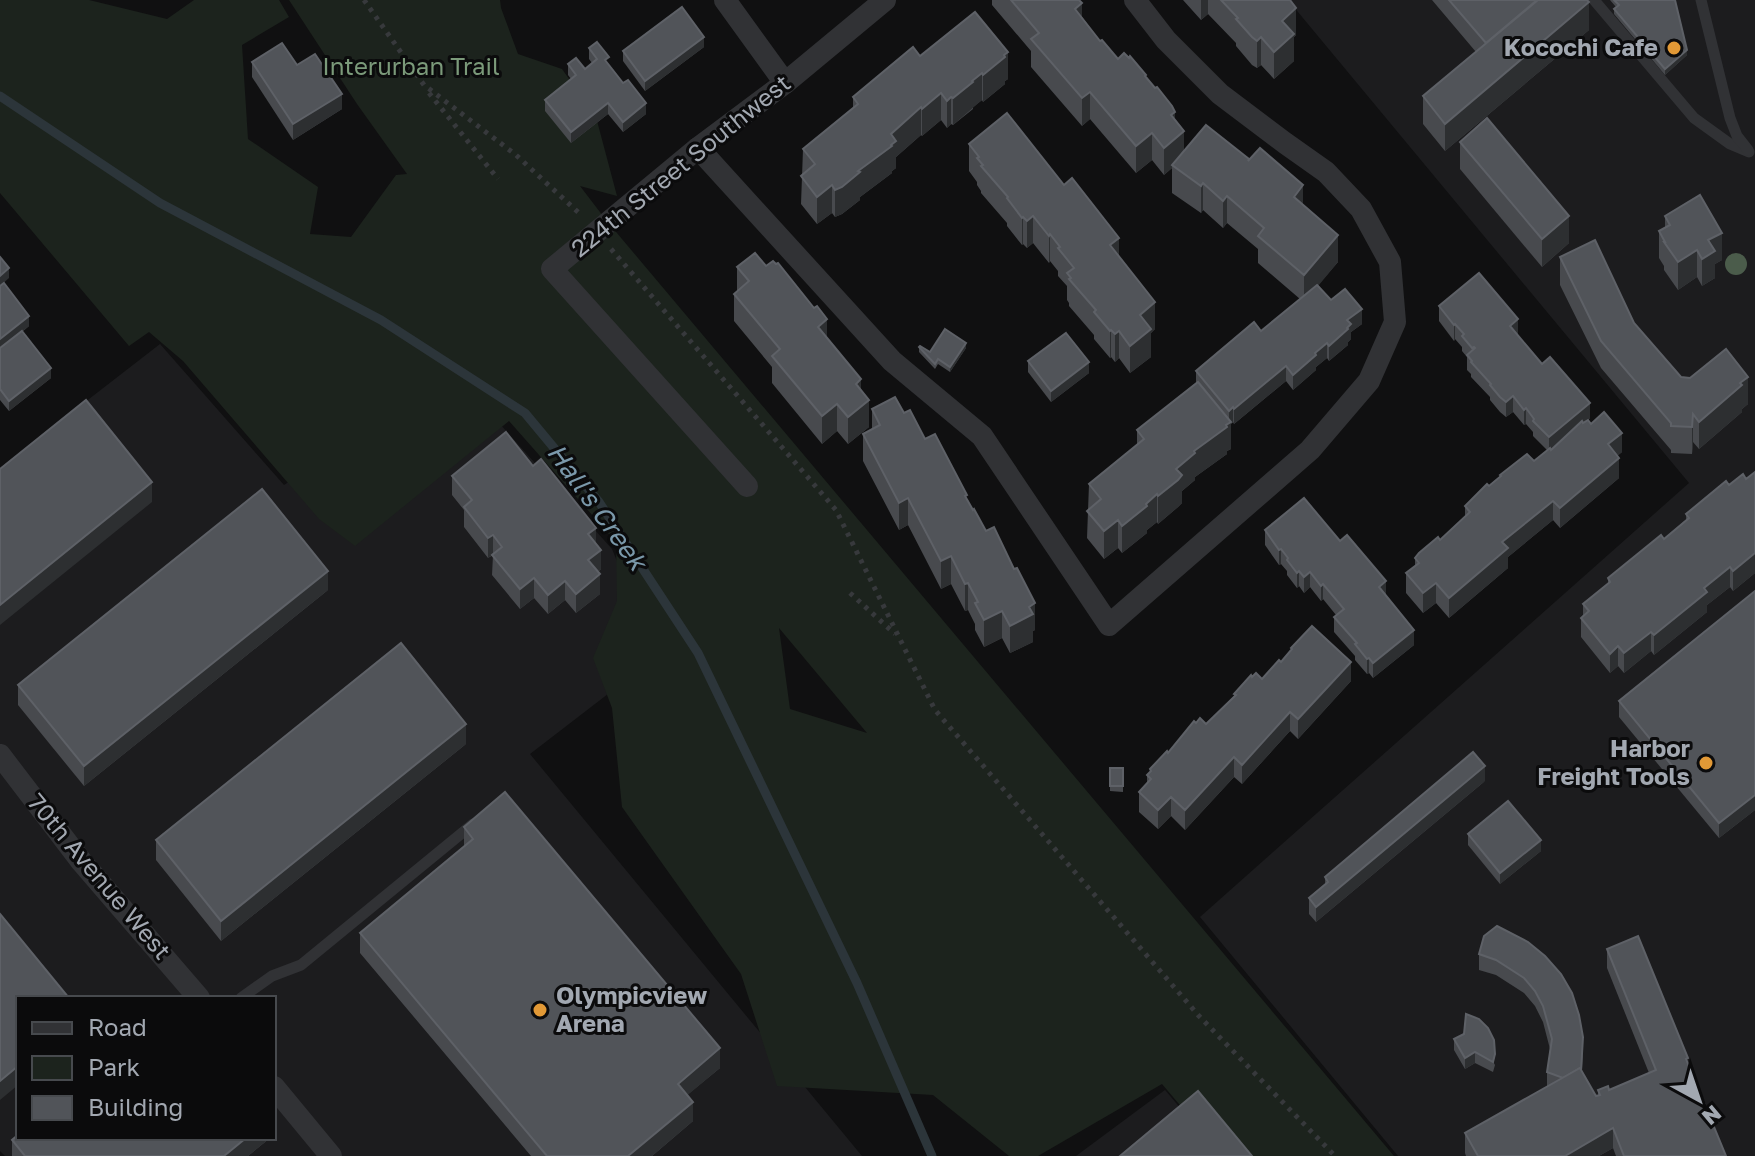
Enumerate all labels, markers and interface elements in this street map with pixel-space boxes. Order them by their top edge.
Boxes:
place label: Kocochi Cafe [1504,32,1658,61]
marker: Kocochi Cafe [1665,39,1683,57]
park label: Interurban Trail [322,51,500,80]
street label: 224th Street Southwest [565,67,796,262]
water label: Hall's Creek [541,438,655,578]
place label: Harbor Freight Tools [1537,733,1690,790]
marker: Harbor Freight Tools [1697,754,1715,772]
street label: 70th Avenue West [23,787,178,965]
place label: Olympicview Arena [556,980,707,1037]
legend [16,996,276,1140]
marker: Olympicview Arena [531,1001,549,1019]
text: Road [88,1012,147,1041]
text: Park [88,1052,140,1081]
north arrow [1659,1060,1739,1140]
text: Building [88,1092,183,1121]
text: N [1697,1100,1727,1131]

